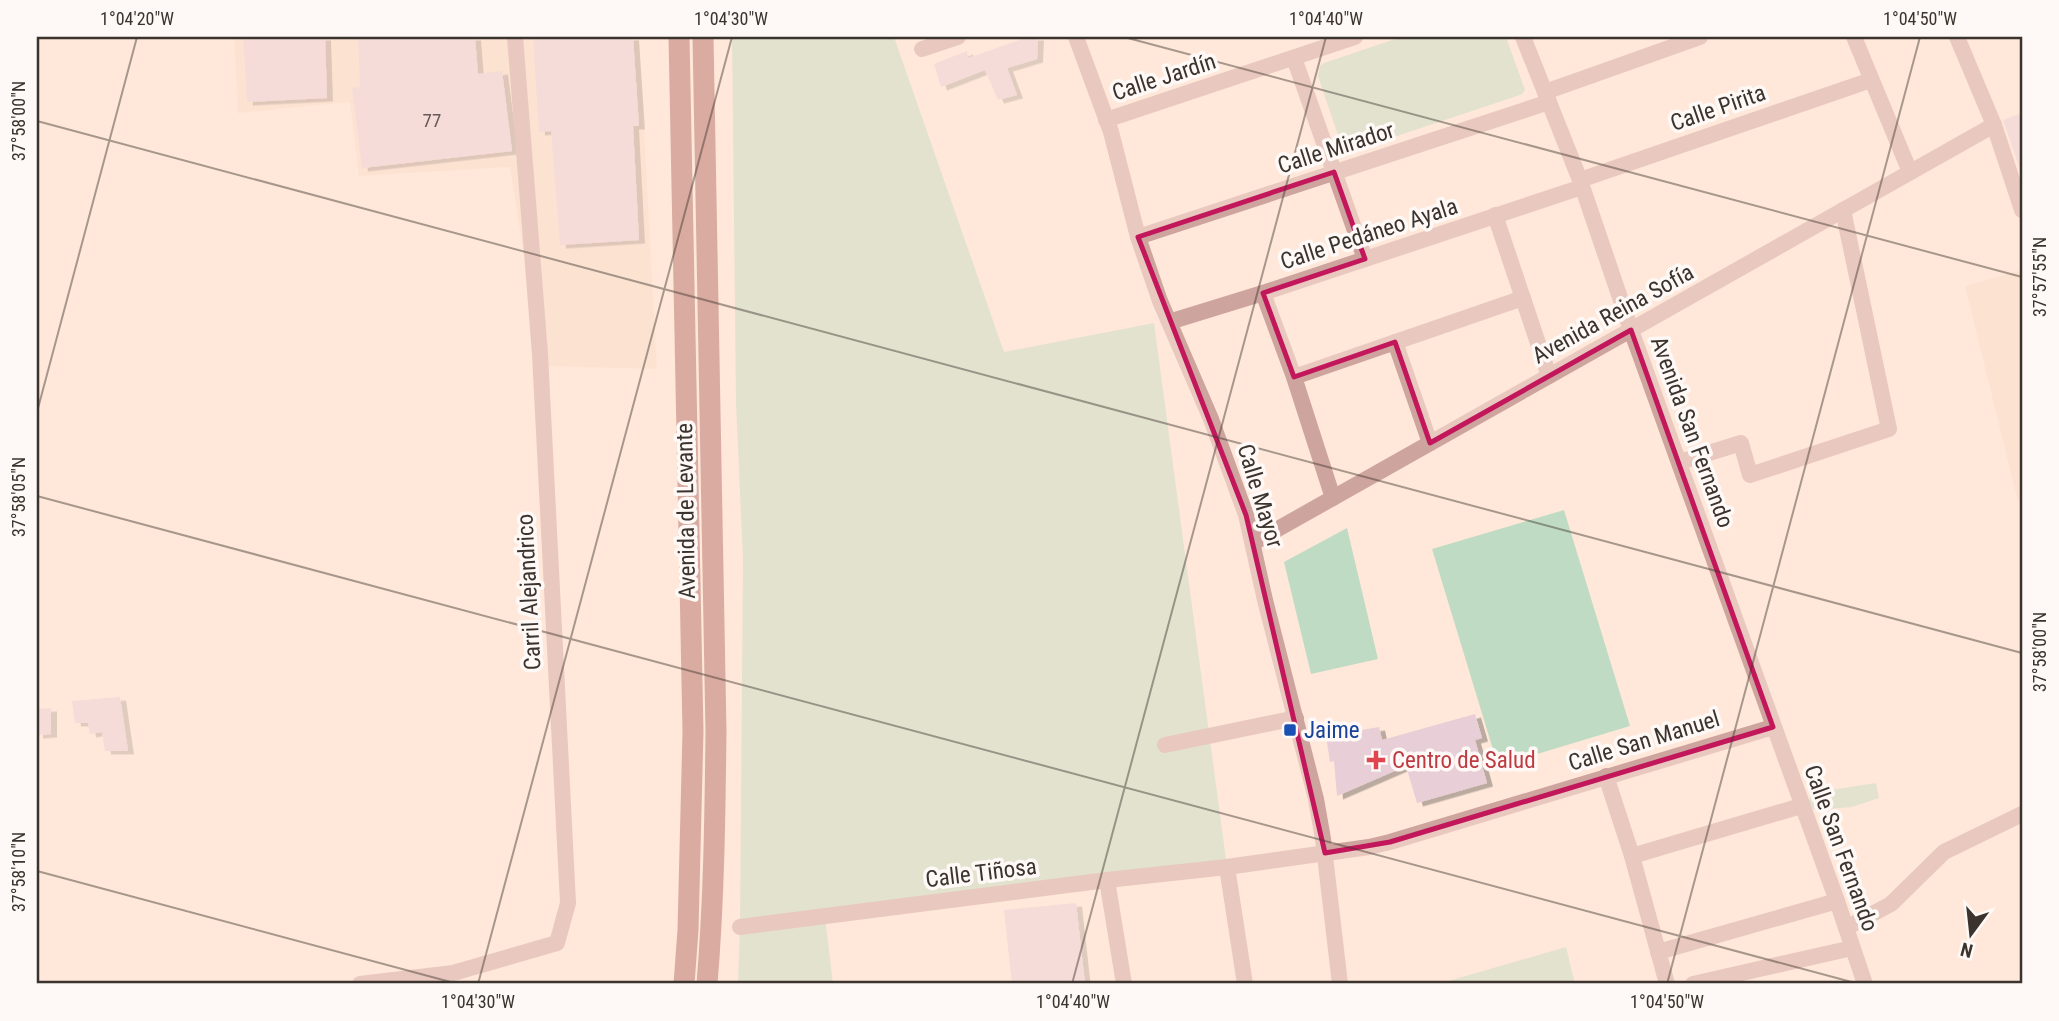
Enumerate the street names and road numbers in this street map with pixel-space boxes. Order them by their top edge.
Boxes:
street label: Calle Jardín [1109,48,1219,106]
street label: Calle Pirita [1667,79,1769,137]
street label: Calle Mirador [1274,116,1398,180]
street label: Calle Pedáneo Ayala [1277,193,1461,275]
street label: Avenida Reina Sofía [1528,259,1698,369]
street label: Avenida San Fernando [1645,333,1739,531]
street label: Avenida de Levante [671,423,701,599]
street label: Calle Mayor [1231,441,1289,551]
street label: Carril Alejandrico [511,513,547,671]
street label: Calle San Manuel [1565,705,1723,777]
street label: Calle San Fernando [1798,761,1884,935]
street label: Calle Tiñosa [924,853,1038,893]

